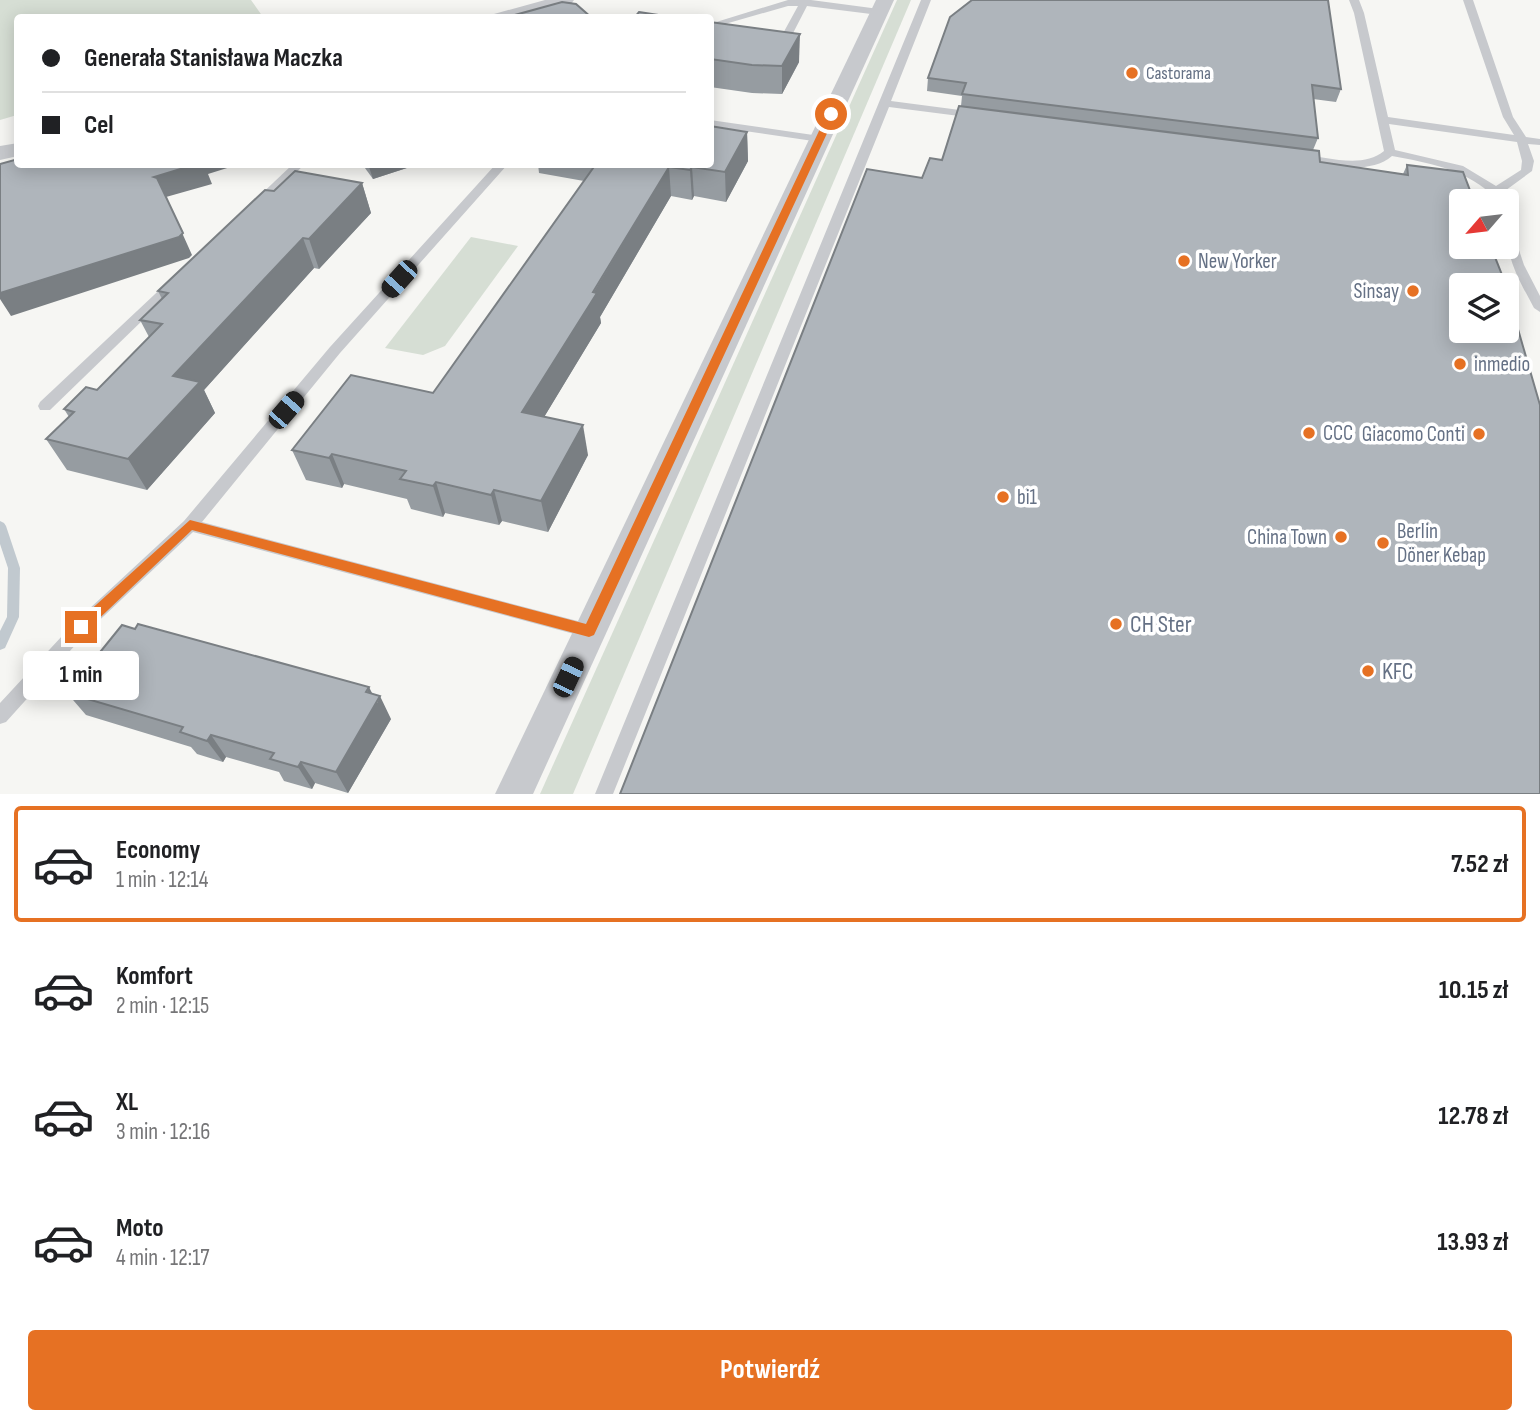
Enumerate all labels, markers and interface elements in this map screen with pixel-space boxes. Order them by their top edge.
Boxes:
text: Generała Stanisława Maczka [84,43,343,74]
place label: Castorama [1146,63,1211,84]
marker: Castorama [1124,65,1140,81]
route start [815,98,847,130]
text: Cel [84,110,114,141]
north arrow [1449,189,1519,259]
map controls [1449,189,1519,343]
place label: New Yorker [1198,249,1277,274]
marker: New Yorker [1176,253,1192,269]
car [378,256,421,302]
button: layers [1449,273,1519,343]
place label: Sinsay [1354,279,1399,304]
marker: Sinsay [1405,283,1421,299]
place label: inmedio [1474,352,1530,377]
marker: inmedio [1452,356,1468,372]
car [265,387,308,433]
place label: CCC [1323,421,1353,446]
place label: Giacomo Conti [1362,422,1465,447]
marker: CCC [1301,425,1317,441]
marker: Giacomo Conti [1471,426,1487,442]
place label: bi1 [1017,485,1038,510]
marker: bi1 [995,489,1011,505]
place label: Berlin Döner Kebap [1397,519,1486,568]
place label: China Town [1247,525,1327,550]
marker: China Town [1333,529,1349,545]
marker: Berlin Döner Kebap [1375,535,1391,551]
place label: CH Ster [1130,610,1192,639]
route end [65,611,97,643]
marker: CH Ster [1108,616,1124,632]
callout: 1 min [23,652,139,700]
car [550,654,587,700]
place label: KFC [1382,657,1414,686]
text: 1 min [60,661,102,689]
marker: KFC [1360,663,1376,679]
icon: car [32,833,95,896]
text: Economy [116,835,200,866]
text: 7.52 zł [1451,849,1508,880]
text: 1 min · 12:14 [116,866,208,894]
icon: car [32,959,95,1022]
text: Komfort [116,961,193,992]
text: 10.15 zł [1439,975,1508,1006]
text: 2 min · 12:15 [116,992,209,1020]
icon: car [32,1085,95,1148]
text: XL [116,1087,138,1118]
text: 12.78 zł [1438,1101,1508,1132]
text: 3 min · 12:16 [116,1118,210,1146]
icon: car [32,1211,95,1274]
text: Moto [116,1213,164,1244]
text: 13.93 zł [1437,1227,1508,1258]
text: 4 min · 12:17 [116,1244,209,1272]
button: Potwierdź [28,1330,1512,1410]

